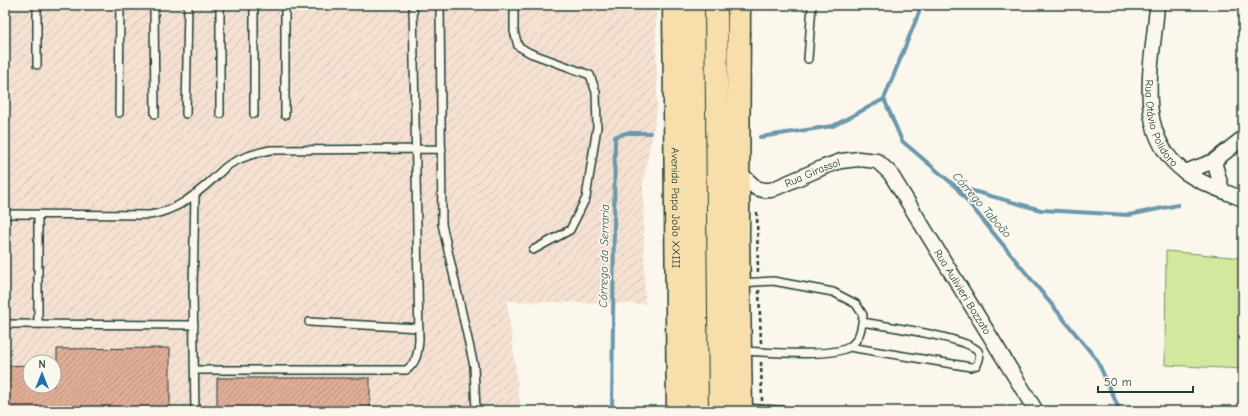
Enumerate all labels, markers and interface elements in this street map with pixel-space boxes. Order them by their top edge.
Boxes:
street label: Rua Otávio Polidoro [1143,80,1181,169]
street label: Avenida Papa João XXIII [669,148,683,268]
street label: Rua Girassol [783,155,842,190]
water label: Córrego Taboão [950,169,1014,241]
water label: Córrego da Serraria [596,204,612,308]
street label: Rua Aulivieri Bozzato [932,247,994,337]
north arrow [22,354,62,394]
text: N [38,358,46,371]
scale bar [1098,368,1193,394]
text: 50 m [1104,375,1132,389]

